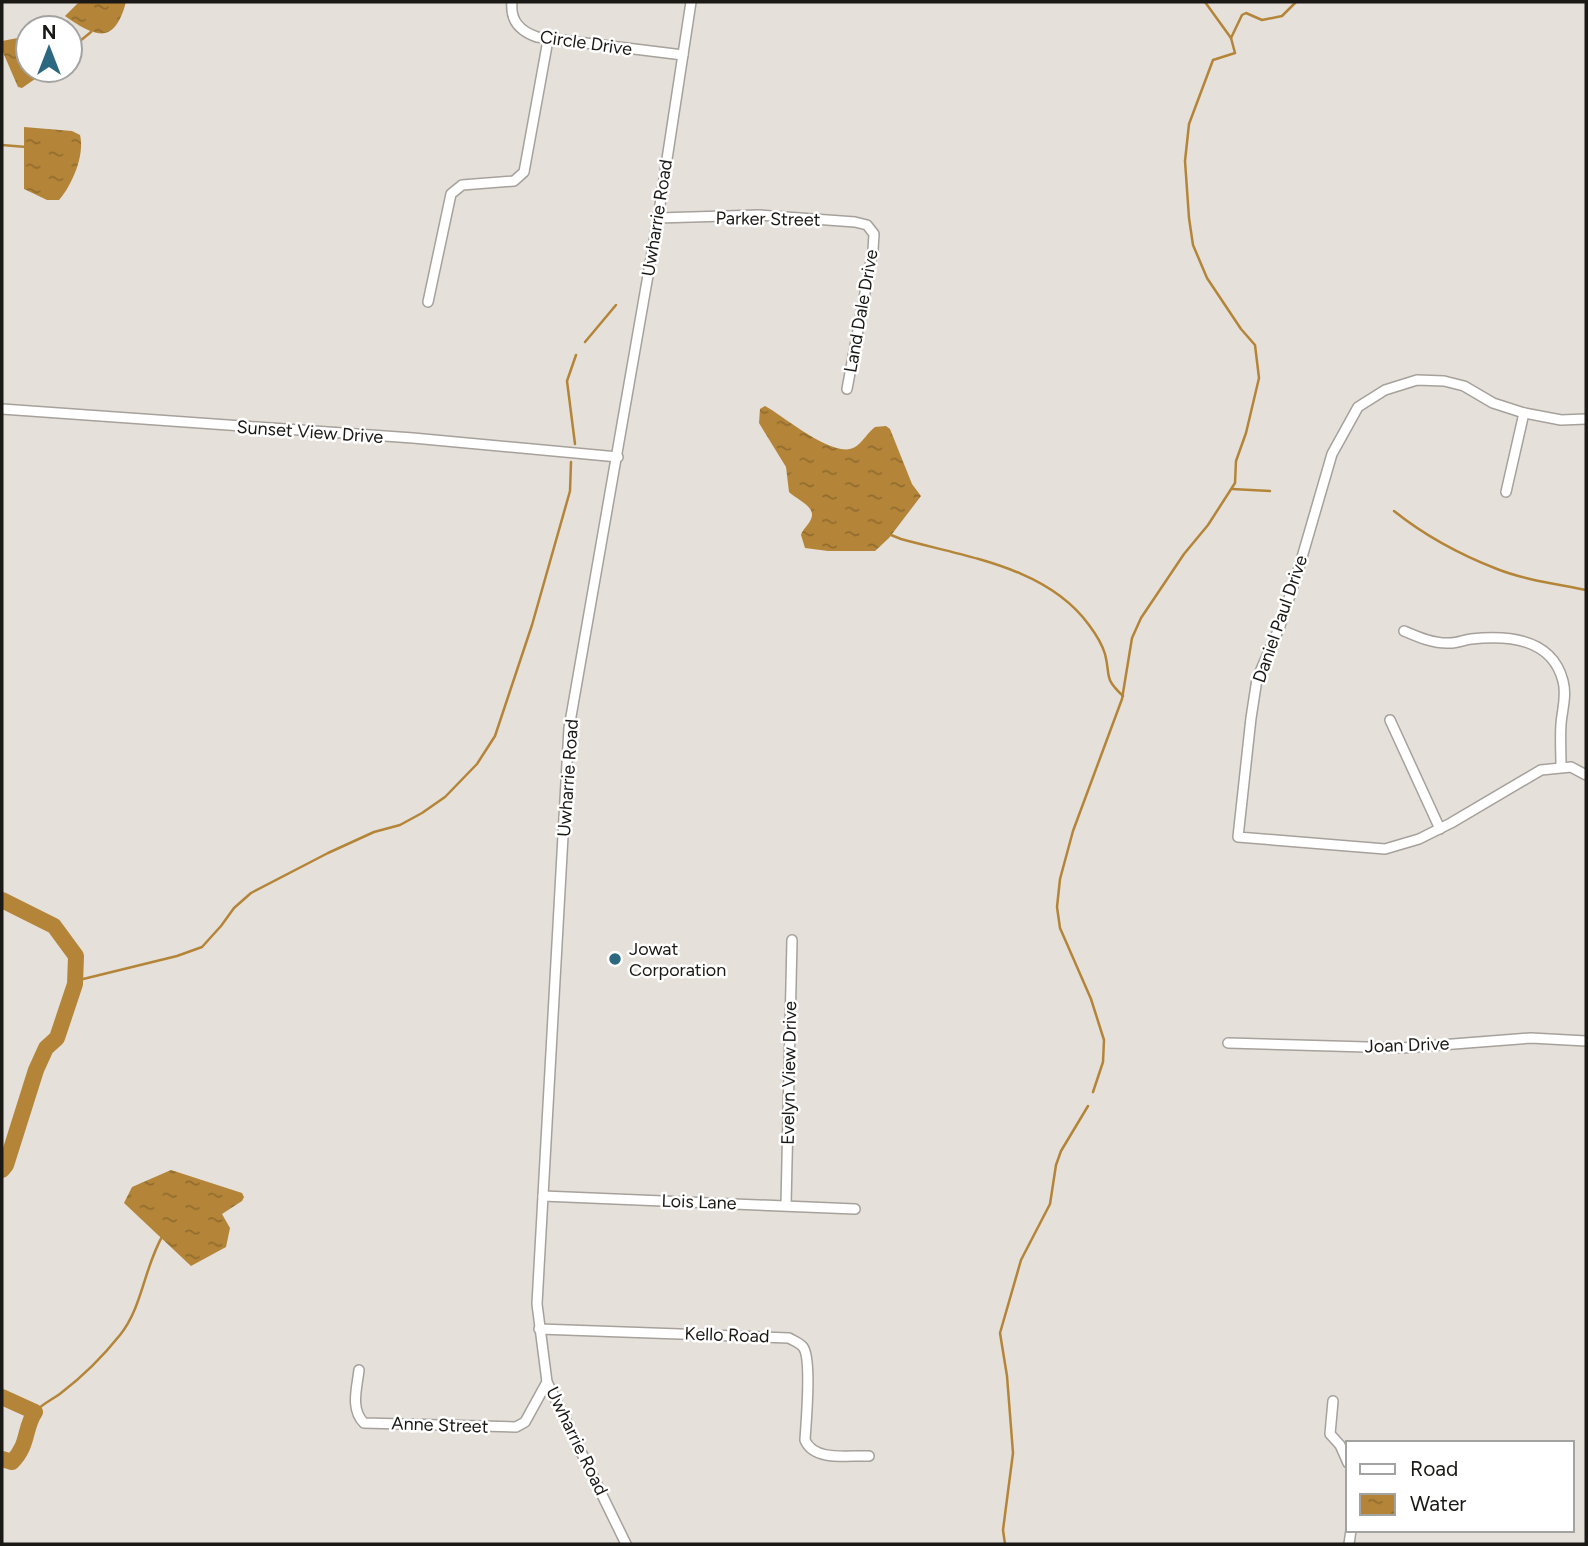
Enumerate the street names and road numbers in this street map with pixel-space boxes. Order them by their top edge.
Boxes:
street label: Circle Drive [538,26,634,60]
street label: Uwharrie Road [637,158,677,278]
street label: Parker Street [715,207,821,231]
street label: Land Dale Drive [839,247,883,374]
street label: Sunset View Drive [236,416,384,448]
street label: Daniel Paul Drive [1248,552,1312,686]
street label: Uwharrie Road [553,718,583,838]
street label: Evelyn View Drive [777,1001,801,1145]
street label: Joan Drive [1364,1033,1450,1057]
street label: Lois Lane [661,1190,737,1214]
street label: Kello Road [684,1323,770,1347]
street label: Uwharrie Road [541,1383,613,1499]
street label: Anne Street [391,1412,489,1438]

